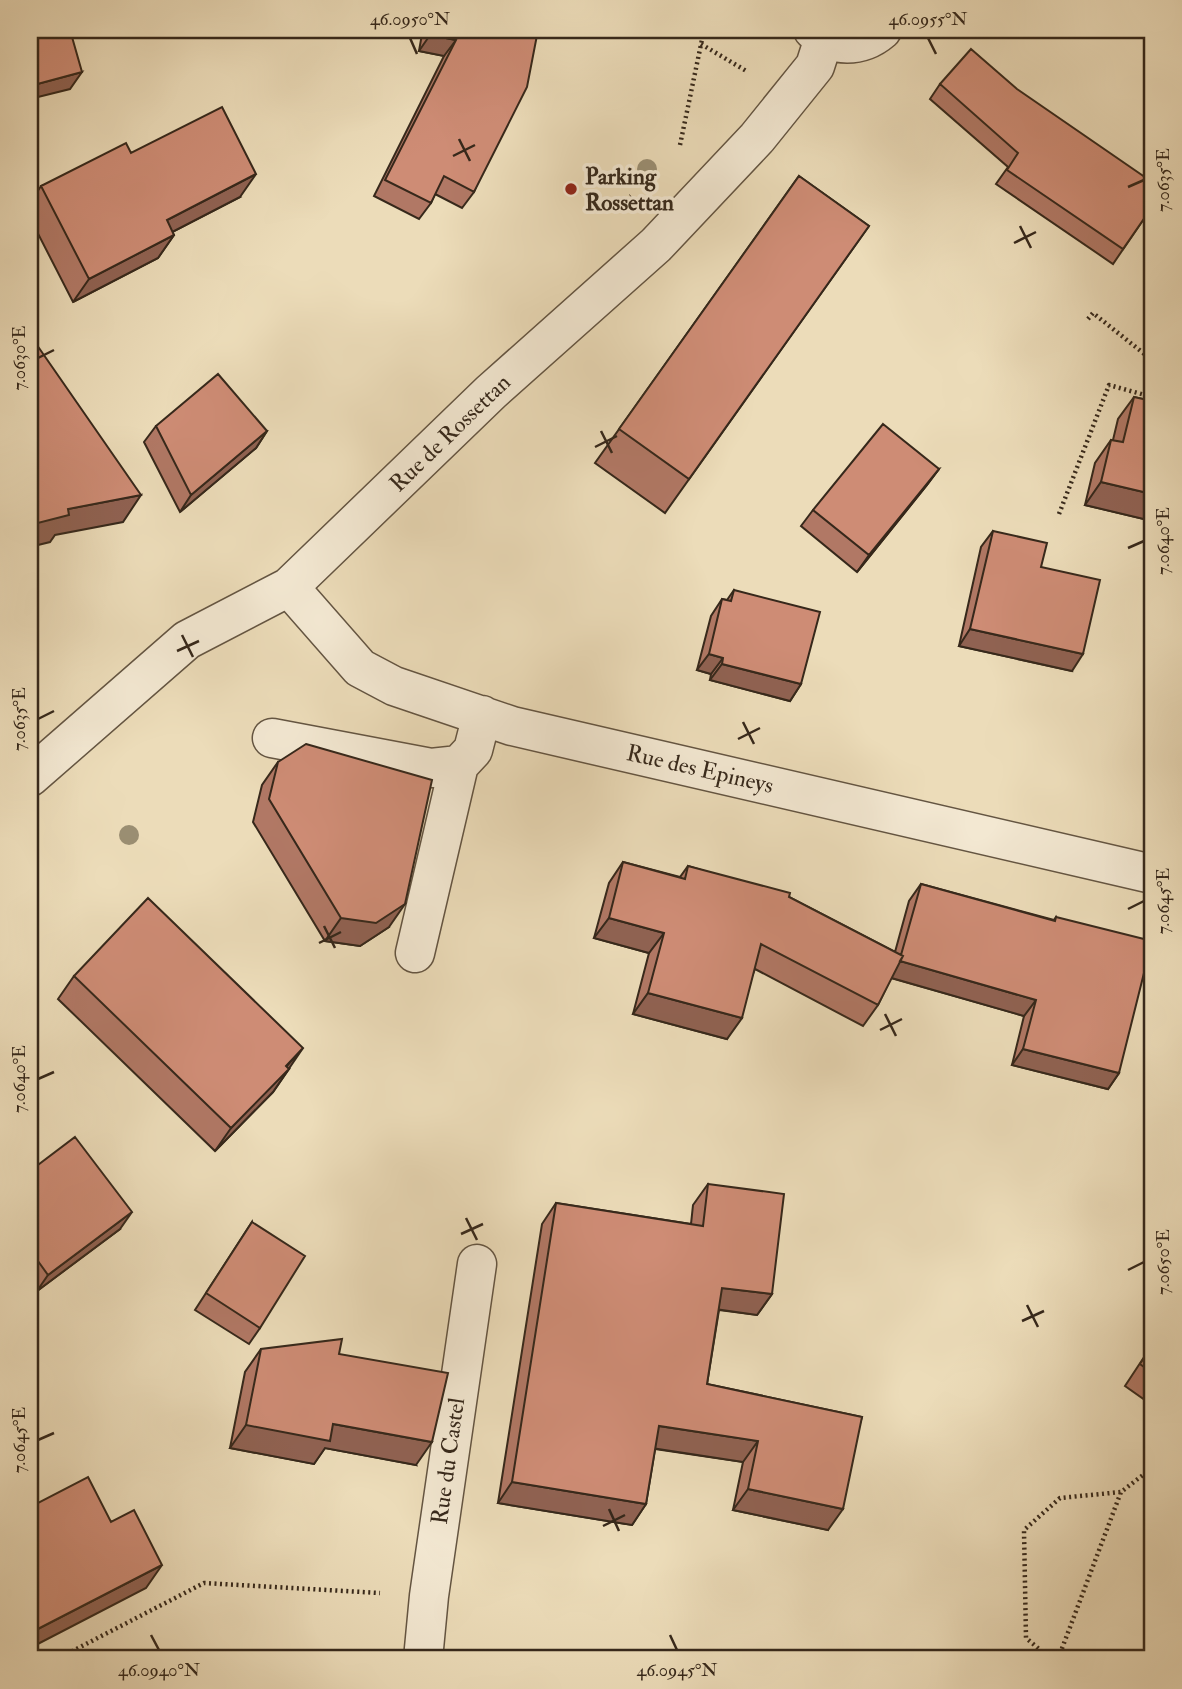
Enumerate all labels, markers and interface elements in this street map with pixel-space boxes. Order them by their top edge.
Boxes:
text: 46.0950°N [370,8,450,31]
text: 46.0955°N [888,8,968,31]
text: 7.0635°E [1152,148,1175,212]
place label: Parking Rossettan [585,162,674,217]
marker: Parking Rossettan [563,181,579,197]
text: 7.0630°E [8,325,31,391]
street label: Rue de Rossettan [383,368,517,498]
text: 7.0640°E [1152,507,1175,575]
text: 7.0635°E [8,687,31,751]
street label: Rue des Epineys [623,738,776,801]
text: 7.0645°E [1152,868,1175,934]
text: 7.0640°E [8,1045,31,1113]
text: 7.0650°E [1152,1229,1175,1295]
street label: Rue du Castel [425,1396,471,1526]
text: 7.0645°E [8,1407,31,1473]
text: 46.0940°N [118,1659,200,1682]
text: 46.0945°N [637,1659,717,1682]

